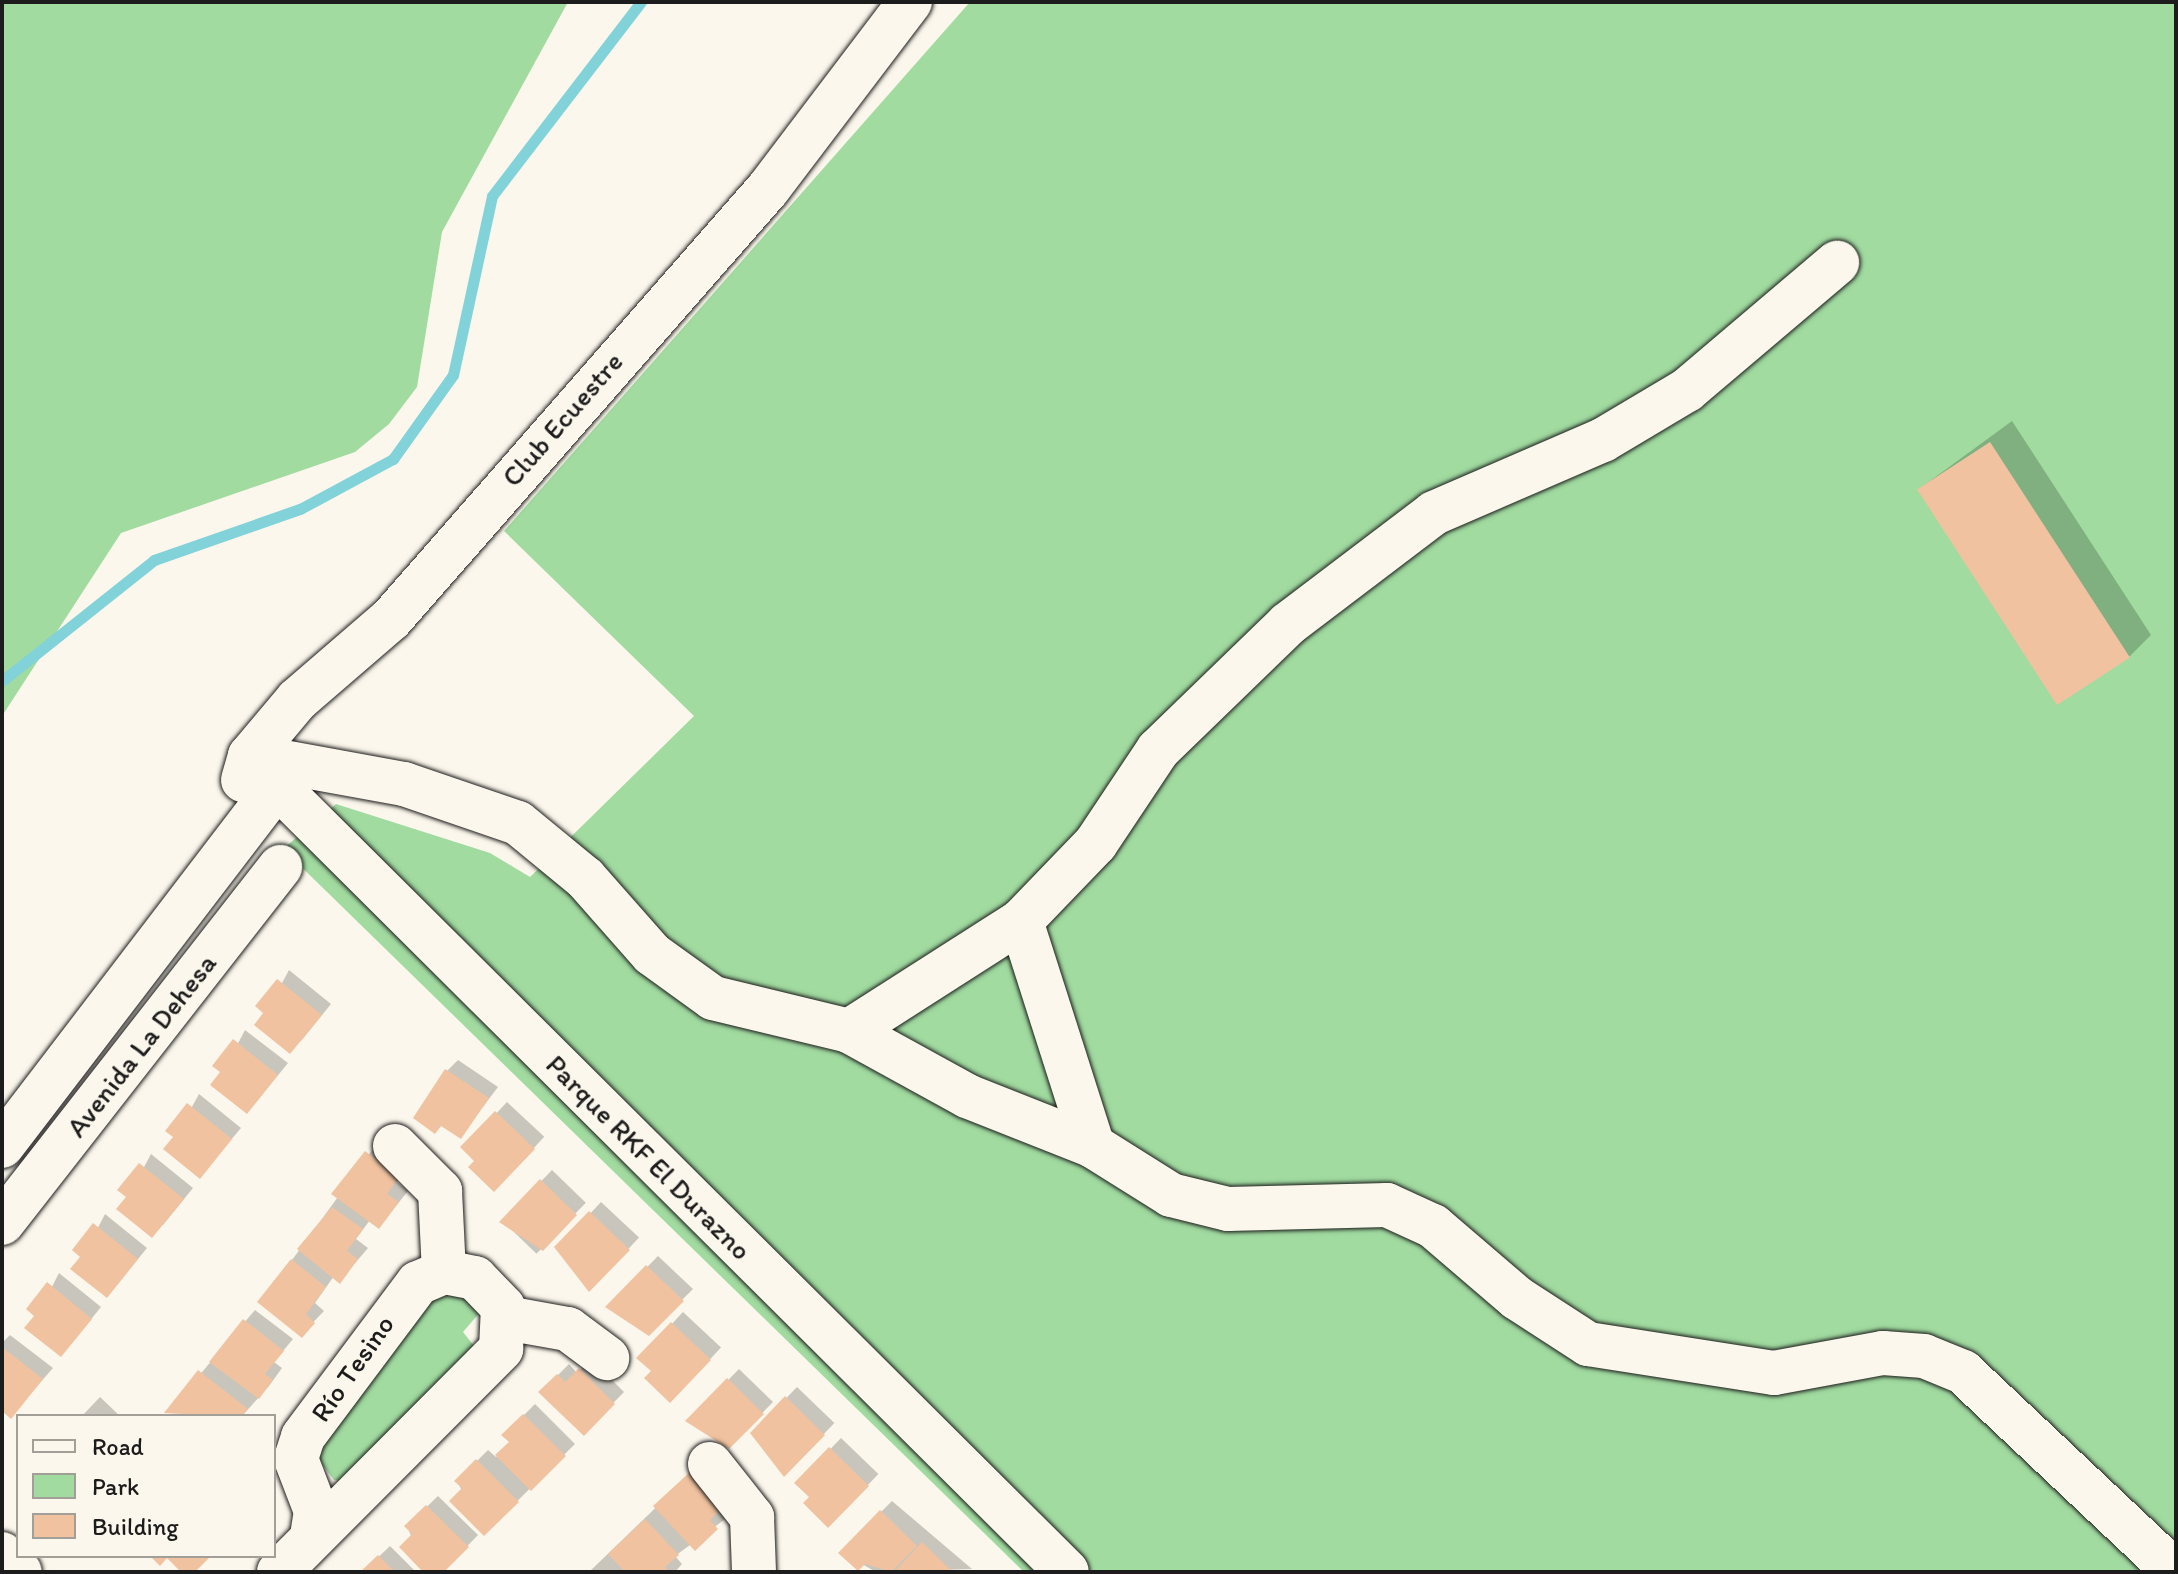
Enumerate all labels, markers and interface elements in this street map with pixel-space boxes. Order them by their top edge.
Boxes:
street label: Club Ecuestre [494,345,630,493]
street label: Avenida La Dehesa [59,946,223,1144]
street label: Parque RKF El Durazno [539,1047,759,1267]
street label: Río Tesino [304,1309,400,1427]
legend [16,1414,276,1558]
text: Road [92,1432,144,1461]
text: Park [92,1472,139,1501]
text: Building [92,1512,179,1541]

